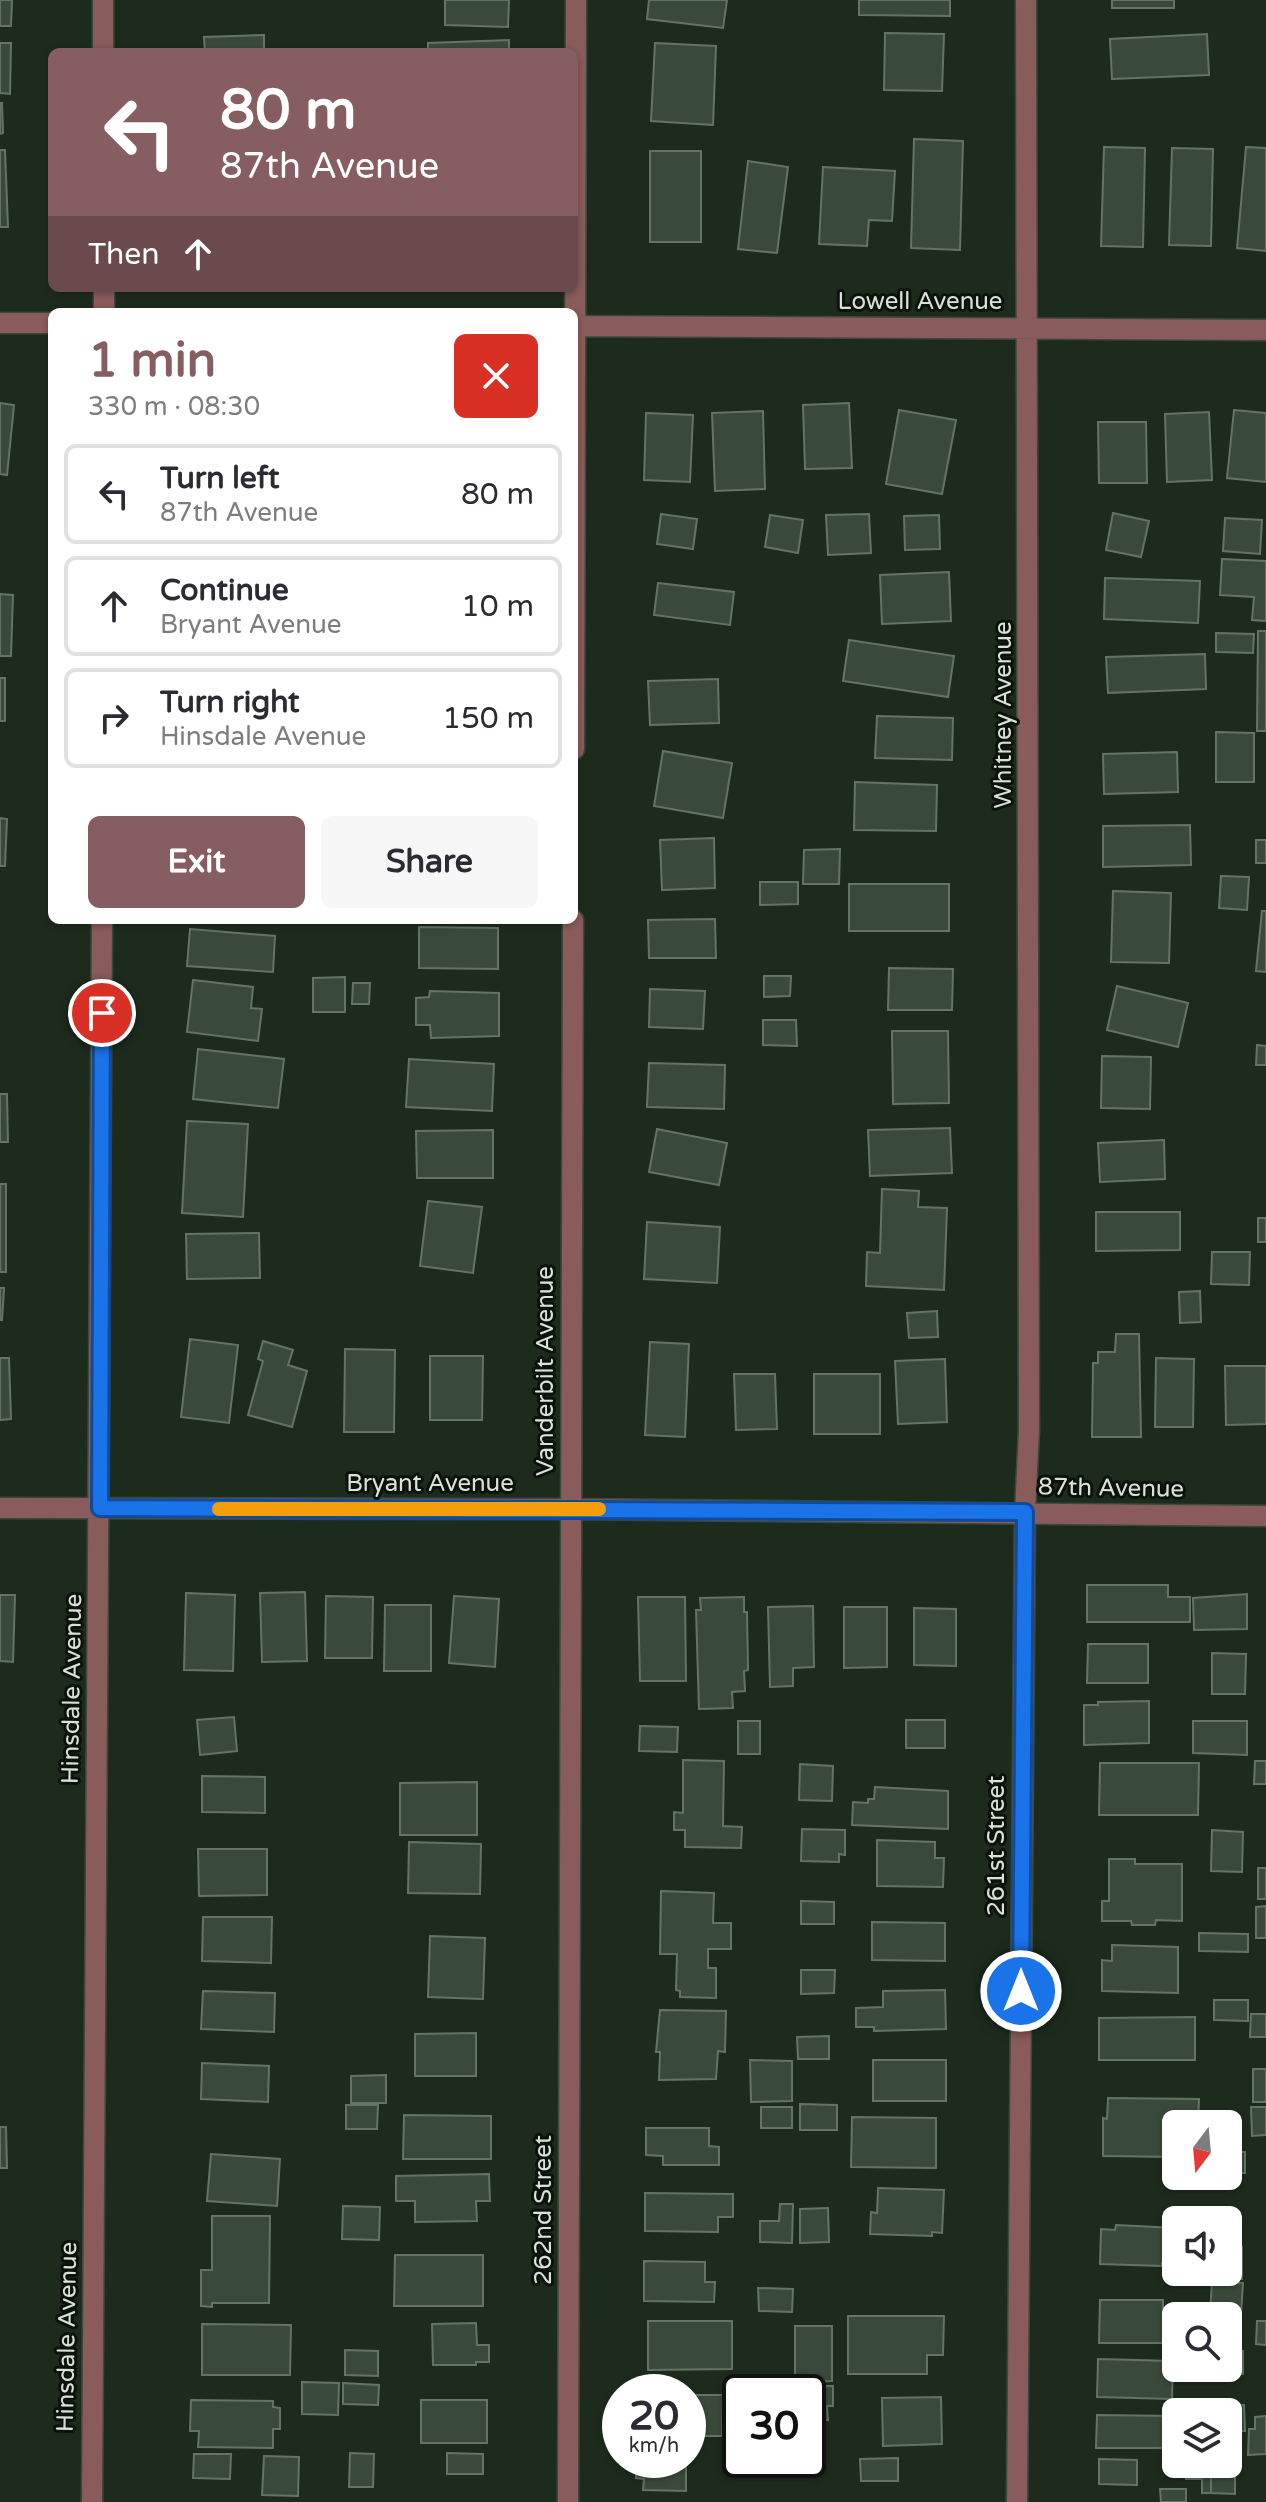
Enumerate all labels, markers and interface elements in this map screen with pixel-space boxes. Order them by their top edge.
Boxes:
text: 80 m [220,77,356,144]
icon: left [88,80,192,184]
text: 87th Avenue [220,145,439,188]
icon: ahead [176,232,220,276]
text: Then [88,236,160,273]
street label: Lowell Avenue [838,287,1002,316]
text: 1 min [88,332,216,390]
button: close [454,334,538,418]
text: 330 m · 08:30 [88,391,260,422]
text: Turn left [160,460,279,497]
icon: left [92,472,136,516]
text: 80 m [461,476,534,513]
text: 87th Avenue [160,497,318,528]
text: Continue [160,572,289,609]
icon: ahead [92,584,136,628]
text: 10 m [461,588,534,625]
text: Bryant Avenue [160,609,341,640]
street label: Whitney Avenue [989,621,1018,809]
text: Turn right [160,684,300,721]
icon: right [92,696,136,740]
text: 150 m [442,700,534,737]
text: Hinsdale Avenue [160,721,366,752]
button: Exit [88,816,305,908]
button: Share [321,816,538,908]
pin [68,979,136,1047]
icon: arrive [80,991,124,1035]
street label: Vanderbilt Avenue [531,1266,560,1476]
street label: Bryant Avenue [346,1469,514,1498]
street label: 87th Avenue [1038,1472,1184,1504]
street label: Hinsdale Avenue [56,1594,88,1784]
street label: 261st Street [982,1776,1011,1916]
position arrow [979,1949,1063,2033]
north arrow [1162,2110,1242,2190]
map controls [1162,2110,1242,2478]
street label: 262nd Street [529,2135,558,2285]
button: sound [1162,2206,1242,2286]
street label: Hinsdale Avenue [51,2242,83,2432]
button: search [1162,2302,1242,2382]
speed limit sign: 30 [722,2374,826,2478]
text: 20 [629,2392,679,2440]
button: layers [1162,2398,1242,2478]
text: km/h [629,2434,679,2458]

